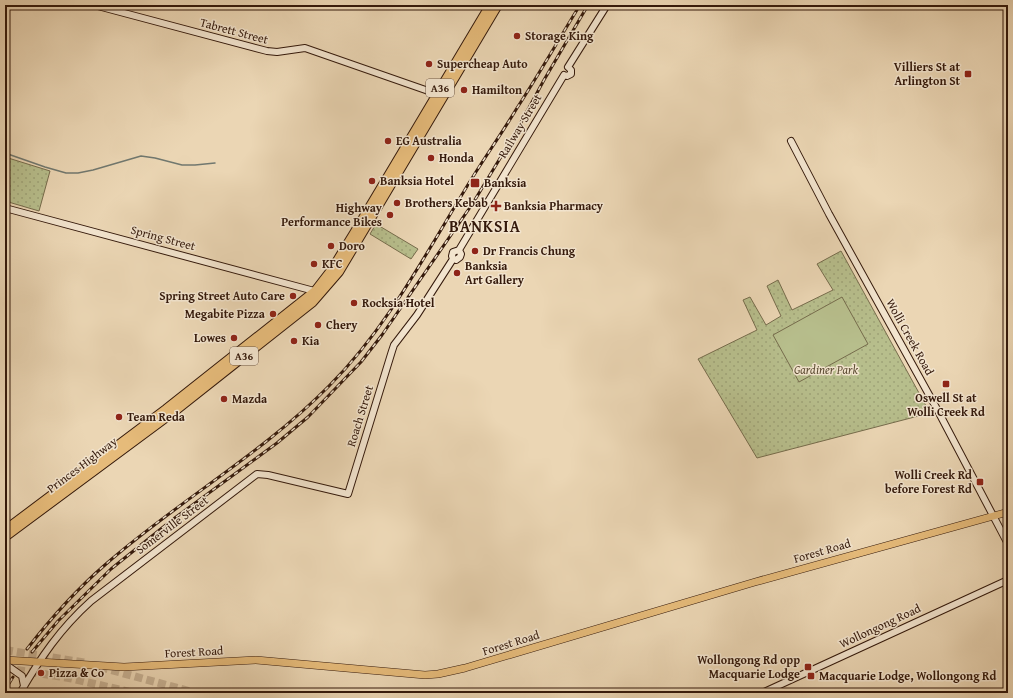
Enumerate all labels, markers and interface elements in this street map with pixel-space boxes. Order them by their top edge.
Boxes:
street label: Tabrett Street [198,13,271,48]
place label: Storage King [525,27,594,44]
marker: Storage King [512,31,522,41]
place label: Supercheap Auto [437,55,528,72]
place label: Villiers St at Arlington St [894,58,960,89]
marker: Supercheap Auto [424,59,434,69]
marker: Villiers St at Arlington St [963,69,973,79]
road number: A36 [426,79,454,97]
place label: Hamilton [472,81,522,98]
marker: Hamilton [459,85,469,95]
street label: Railway Street [494,90,546,161]
place label: EG Australia [396,132,463,149]
marker: EG Australia [383,136,393,146]
place label: Honda [439,149,475,166]
marker: Honda [426,153,436,163]
place label: Banksia Hotel [380,172,454,189]
place label: Banksia [484,174,527,191]
marker: Banksia Hotel [367,176,377,186]
marker: Banksia [469,177,481,189]
place label: Brothers Kebab [405,194,488,211]
place label: Banksia Pharmacy [504,197,604,214]
marker: Brothers Kebab [392,198,402,208]
place label: Highway Performance Bikes [281,199,383,230]
marker: Banksia Pharmacy [491,201,501,211]
marker: Highway Performance Bikes [385,210,395,220]
district label: BANKSIA [449,214,521,238]
street label: Spring Street [129,221,198,255]
place label: Doro [339,237,366,254]
marker: Doro [326,241,336,251]
place label: Dr Francis Chung [483,242,576,259]
marker: Dr Francis Chung [470,246,480,256]
place label: KFC [322,255,343,272]
place label: Banksia Art Gallery [465,257,525,288]
marker: KFC [309,259,319,269]
marker: Banksia Art Gallery [452,268,462,278]
place label: Spring Street Auto Care [159,287,285,304]
marker: Spring Street Auto Care [288,291,298,301]
place label: Rocksia Hotel [362,294,435,311]
street label: Wolli Creek Road [882,295,939,379]
marker: Rocksia Hotel [349,298,359,308]
place label: Megabite Pizza [185,305,266,322]
marker: Megabite Pizza [268,309,278,319]
place label: Chery [326,316,358,333]
marker: Chery [313,320,323,330]
place label: Lowes [194,329,226,346]
place label: Kia [302,332,320,349]
marker: Lowes [229,333,239,343]
marker: Kia [289,336,299,346]
road number: A36 [230,347,258,365]
park label: Gardiner Park [794,361,859,378]
marker: Oswell St at Wolli Creek Rd [941,379,951,389]
street label: Roach Street [342,382,377,449]
place label: Oswell St at Wolli Creek Rd [907,389,985,420]
place label: Mazda [232,390,268,407]
marker: Mazda [219,394,229,404]
place label: Team Reda [127,408,186,425]
marker: Team Reda [114,412,124,422]
street label: Princes Highway [43,433,120,497]
place label: Wolli Creek Rd before Forest Rd [885,466,972,497]
marker: Wolli Creek Rd before Forest Rd [975,477,985,487]
street label: Somerville Street [132,491,212,558]
street label: Forest Road [791,534,853,567]
street label: Wollongong Road [836,599,924,652]
street label: Forest Road [480,626,542,659]
street label: Forest Road [164,641,224,662]
place label: Wollongong Rd opp Macquarie Lodge [697,651,800,682]
marker: Wollongong Rd opp Macquarie Lodge [803,662,813,672]
place label: Pizza & Co [49,664,105,681]
place label: Macquarie Lodge, Wollongong Rd [819,667,997,684]
marker: Pizza & Co [36,668,46,678]
marker: Macquarie Lodge, Wollongong Rd [806,671,816,681]

